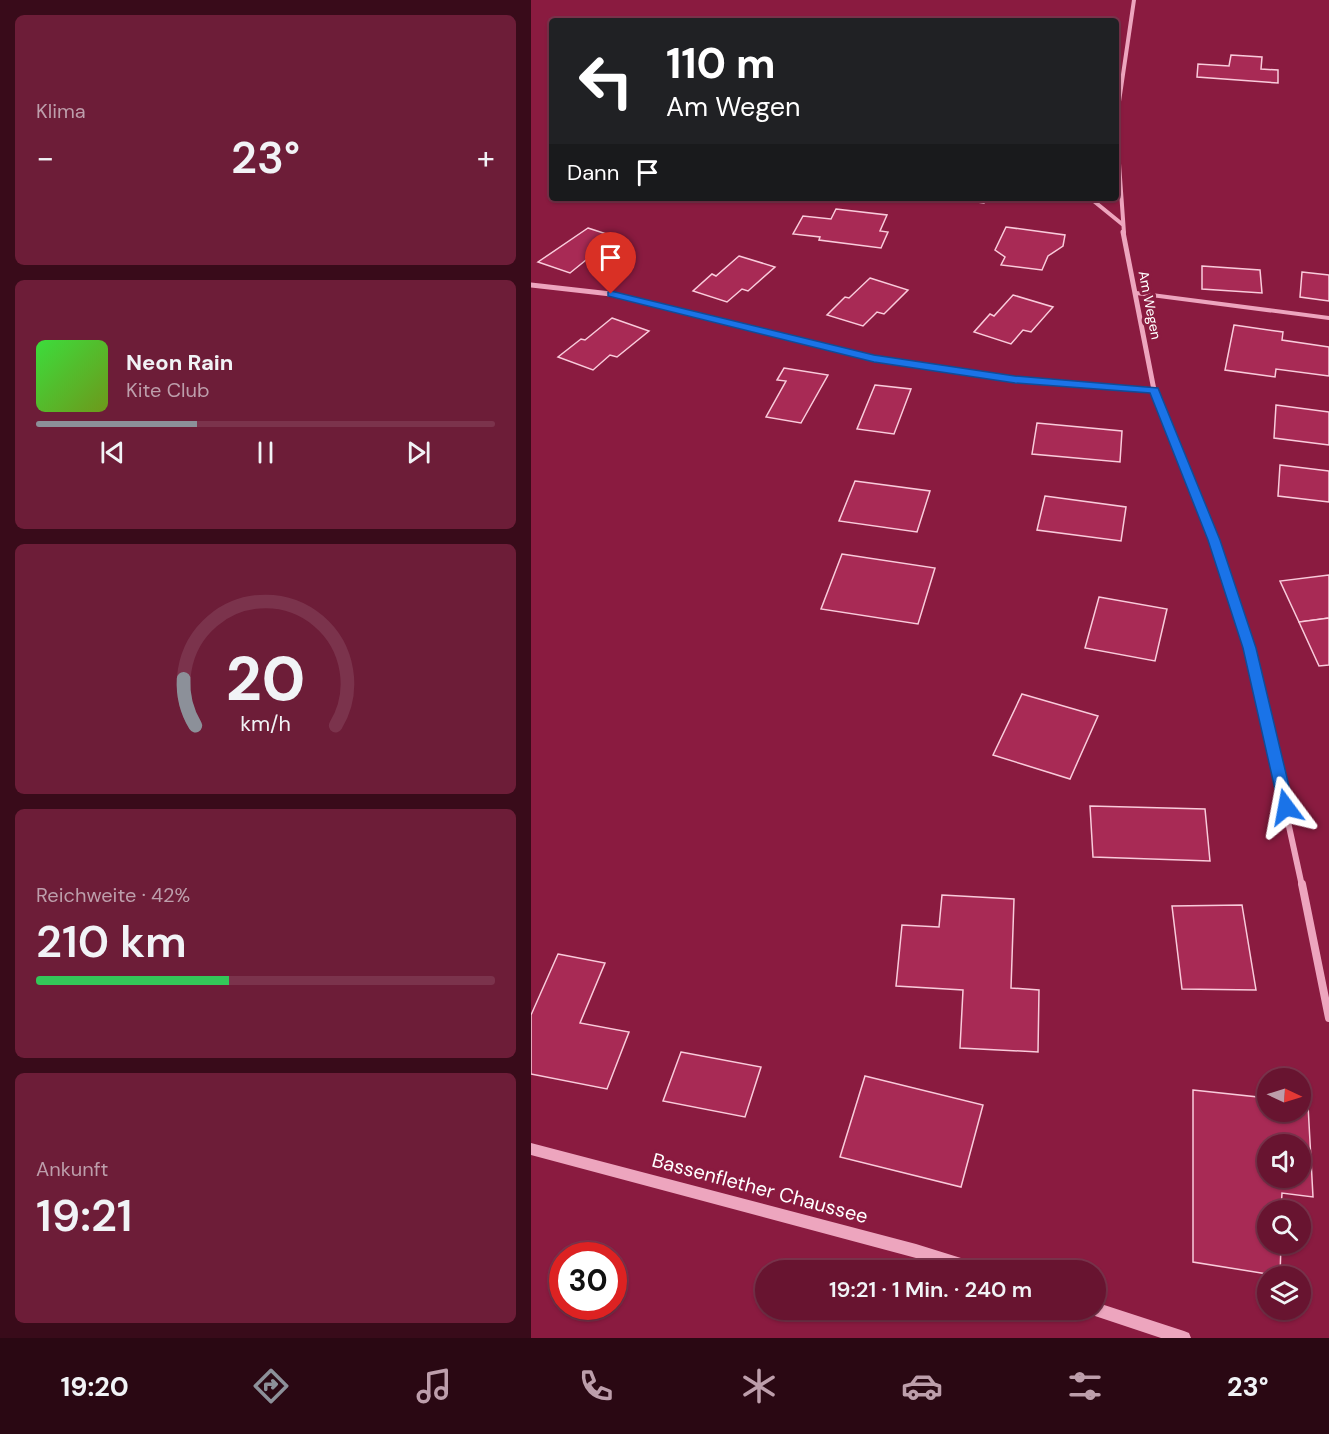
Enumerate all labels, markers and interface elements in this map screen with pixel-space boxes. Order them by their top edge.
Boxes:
text: 110 m [666,36,776,91]
icon: left [567,42,645,120]
text: Am Wegen [666,89,801,124]
text: Klima [36,98,86,124]
text: 23° [231,128,300,187]
text: − [36,136,54,179]
text: + [477,136,495,179]
icon: arrive [631,156,664,189]
text: Dann [567,158,619,187]
pin [585,232,636,294]
icon: arrive [594,241,627,274]
street label: Am Wegen [1135,269,1165,341]
text: Neon Rain [126,348,233,377]
text: Kite Club [126,377,210,403]
icon: previous [96,436,129,469]
icon: pause [249,436,282,469]
icon: next [402,436,435,469]
text: 20 [226,638,305,719]
text: km/h [240,710,291,738]
position arrow [1254,775,1318,839]
text: Reichweite · 42% [36,882,190,908]
text: 210 km [36,912,187,971]
north arrow [1257,1068,1311,1122]
map controls [1257,1068,1311,1320]
button: sound [1257,1134,1311,1188]
street label: Bassenflether Chaussee [649,1147,871,1229]
text: Ankunft [36,1156,108,1182]
text: 19:21 [36,1186,133,1245]
button: search [1257,1200,1311,1254]
speed limit sign: 30 [549,1242,627,1320]
button: layers [1257,1266,1311,1320]
text: 19:21 · 1 Min. · 240 m [829,1275,1032,1304]
icon: directions [250,1365,292,1407]
icon: music [413,1365,455,1407]
icon: phone [575,1365,617,1407]
icon: climate [738,1365,780,1407]
icon: car [901,1365,943,1407]
icon: filters [1064,1365,1106,1407]
text: 19:20 [60,1369,129,1404]
text: 23° [1227,1369,1269,1404]

